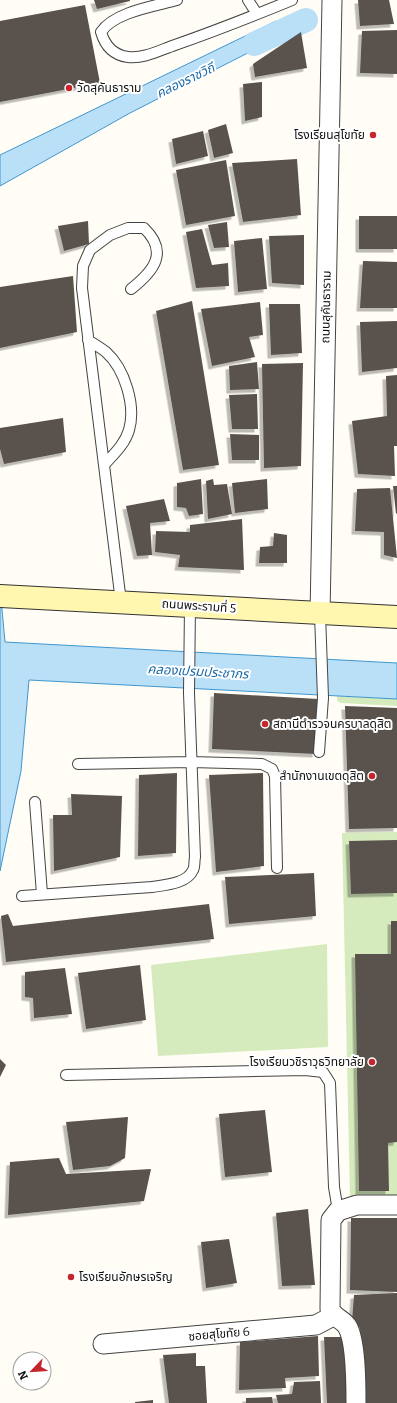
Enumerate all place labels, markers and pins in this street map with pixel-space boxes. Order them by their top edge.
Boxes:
place label: วัดสุคันธาราม [77,81,141,95]
marker: วัดสุคันธาราม [64,83,74,93]
place label: โรงเรียนสุโขทัย [294,128,365,142]
marker: โรงเรียนสุโขทัย [368,130,378,140]
place label: สถานีตำรวจนครบาลดุสิต [273,717,391,731]
marker: สถานีตำรวจนครบาลดุสิต [260,719,270,729]
place label: สำนักงานเขตดุสิต [280,769,364,783]
marker: สำนักงานเขตดุสิต [367,771,377,781]
place label: โรงเรียนวชิราวุธวิทยาลัย [250,1055,364,1069]
marker: โรงเรียนวชิราวุธวิทยาลัย [367,1057,377,1067]
place label: โรงเรียนอักษรเจริญ [79,1270,173,1284]
marker: โรงเรียนอักษรเจริญ [66,1272,76,1282]

